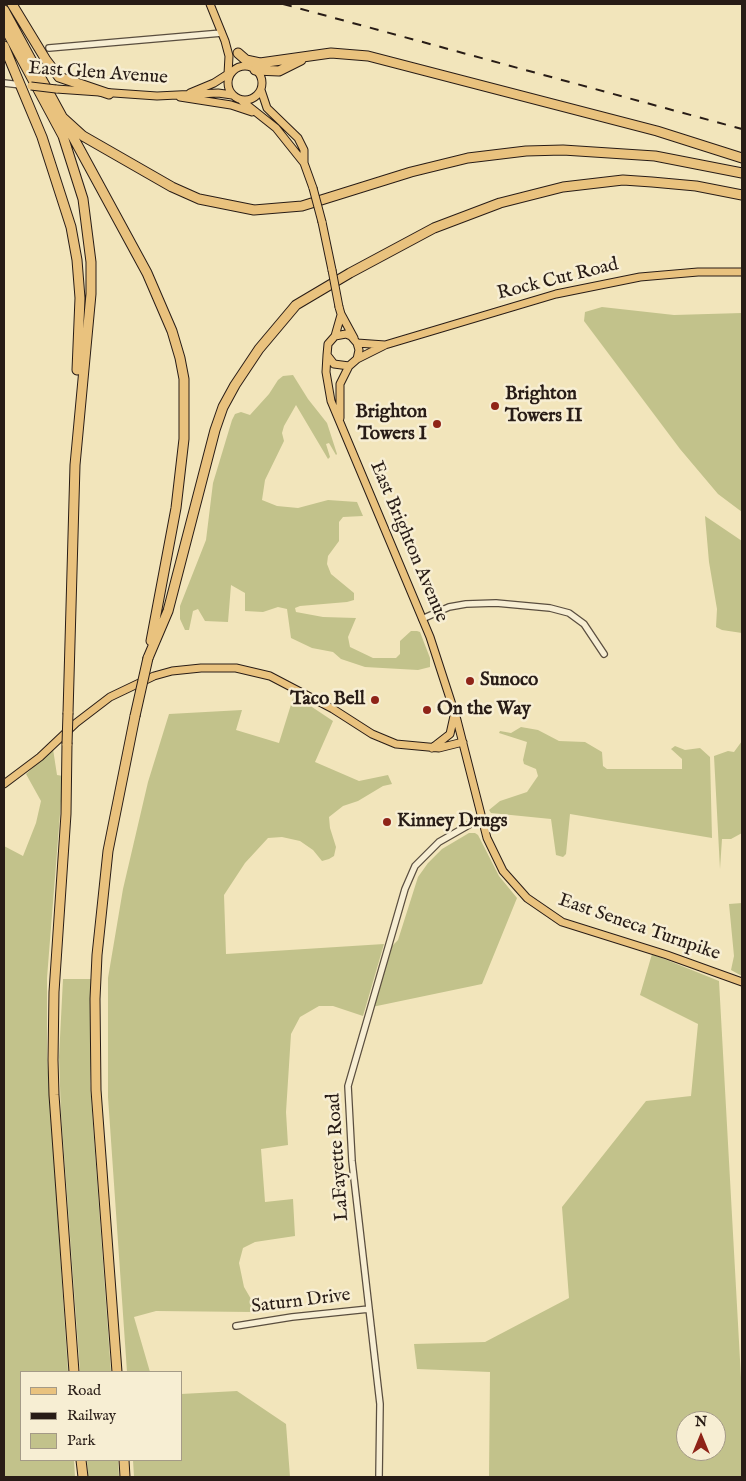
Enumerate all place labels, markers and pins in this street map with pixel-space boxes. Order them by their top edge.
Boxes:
place label: Brighton Towers II [505,384,582,428]
marker: Brighton Towers II [489,400,501,412]
place label: Brighton Towers I [355,402,427,446]
marker: Brighton Towers I [431,418,443,430]
place label: Sunoco [480,670,538,692]
marker: Sunoco [464,675,476,687]
place label: Taco Bell [290,689,365,711]
marker: Taco Bell [369,694,381,706]
place label: On the Way [437,699,531,721]
marker: On the Way [421,704,433,716]
place label: Kinney Drugs [397,811,507,833]
marker: Kinney Drugs [381,816,393,828]

